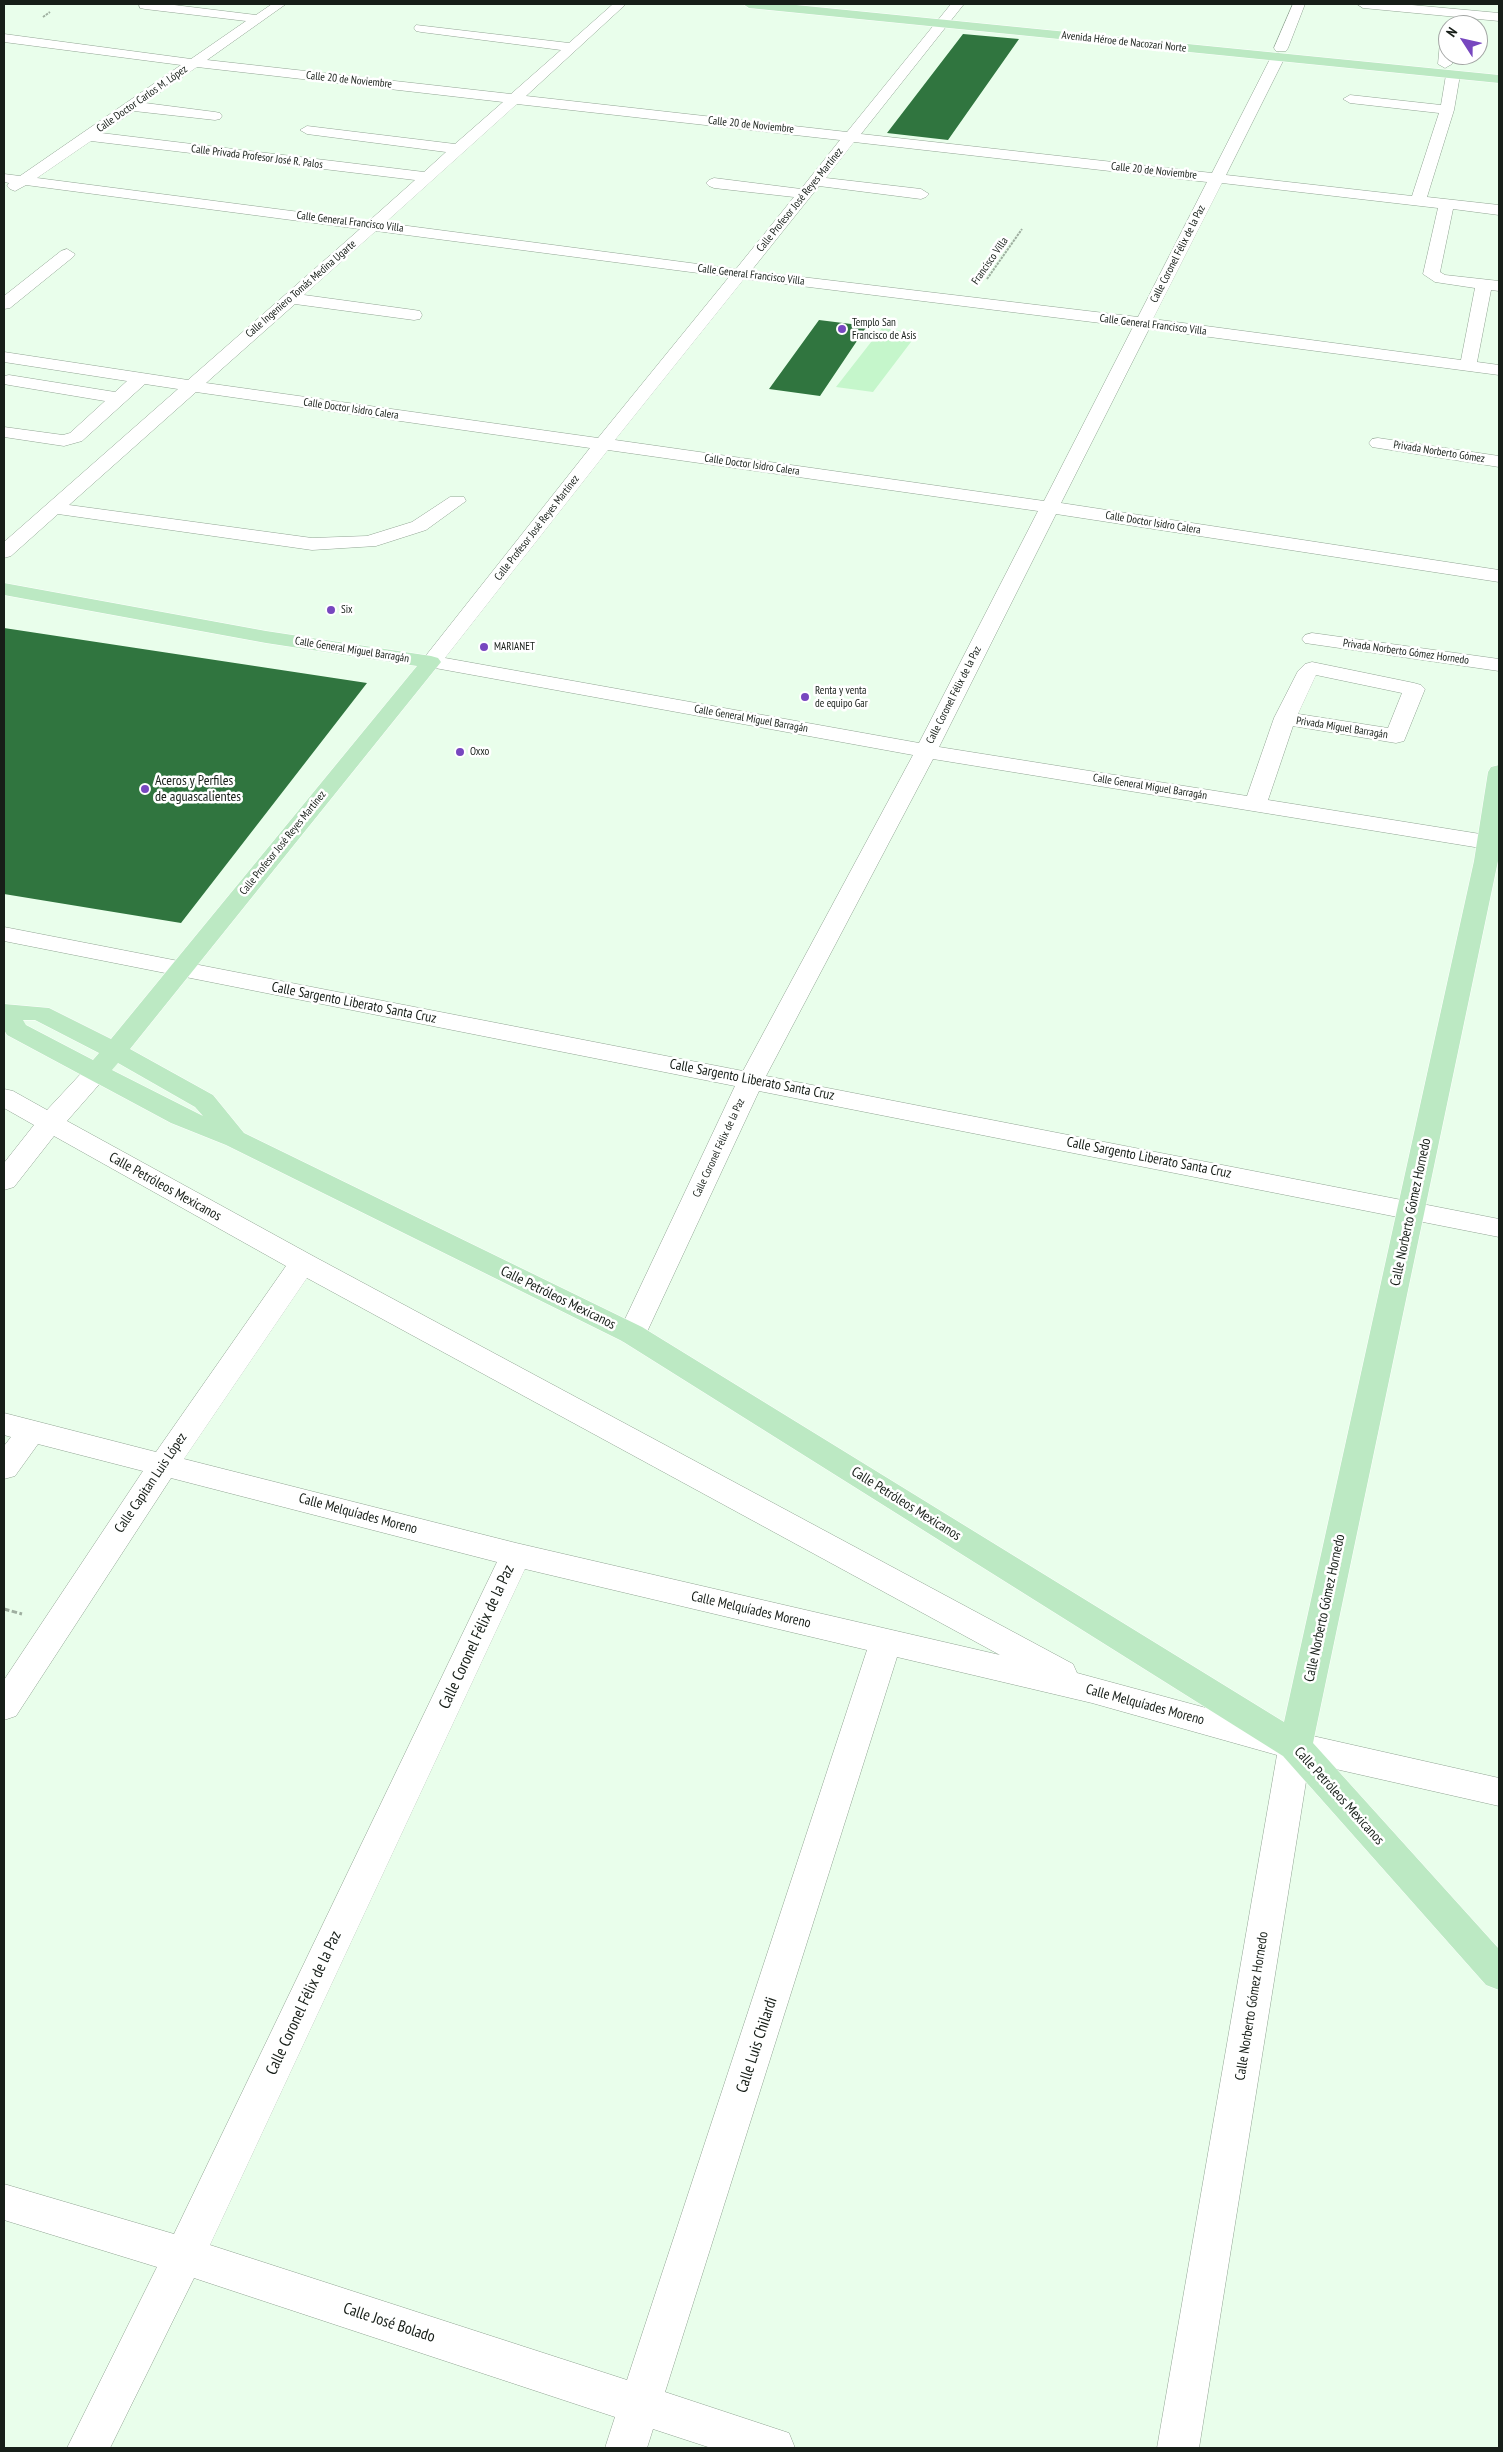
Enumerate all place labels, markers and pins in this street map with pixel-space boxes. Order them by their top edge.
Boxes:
place label: Templo San Francisco de Asis [852,316,916,342]
marker: Templo San Francisco de Asis [836,323,848,335]
place label: Six [341,603,353,617]
marker: Six [325,604,337,616]
place label: MARIANET [494,640,535,654]
marker: MARIANET [478,641,490,653]
place label: Renta y venta de equipo Gar [815,684,868,710]
marker: Renta y venta de equipo Gar [799,691,811,703]
place label: Oxxo [470,745,489,759]
marker: Oxxo [454,746,466,758]
place label: Aceros y Perfiles de aguascalientes [155,773,241,806]
marker: Aceros y Perfiles de aguascalientes [139,783,151,795]

